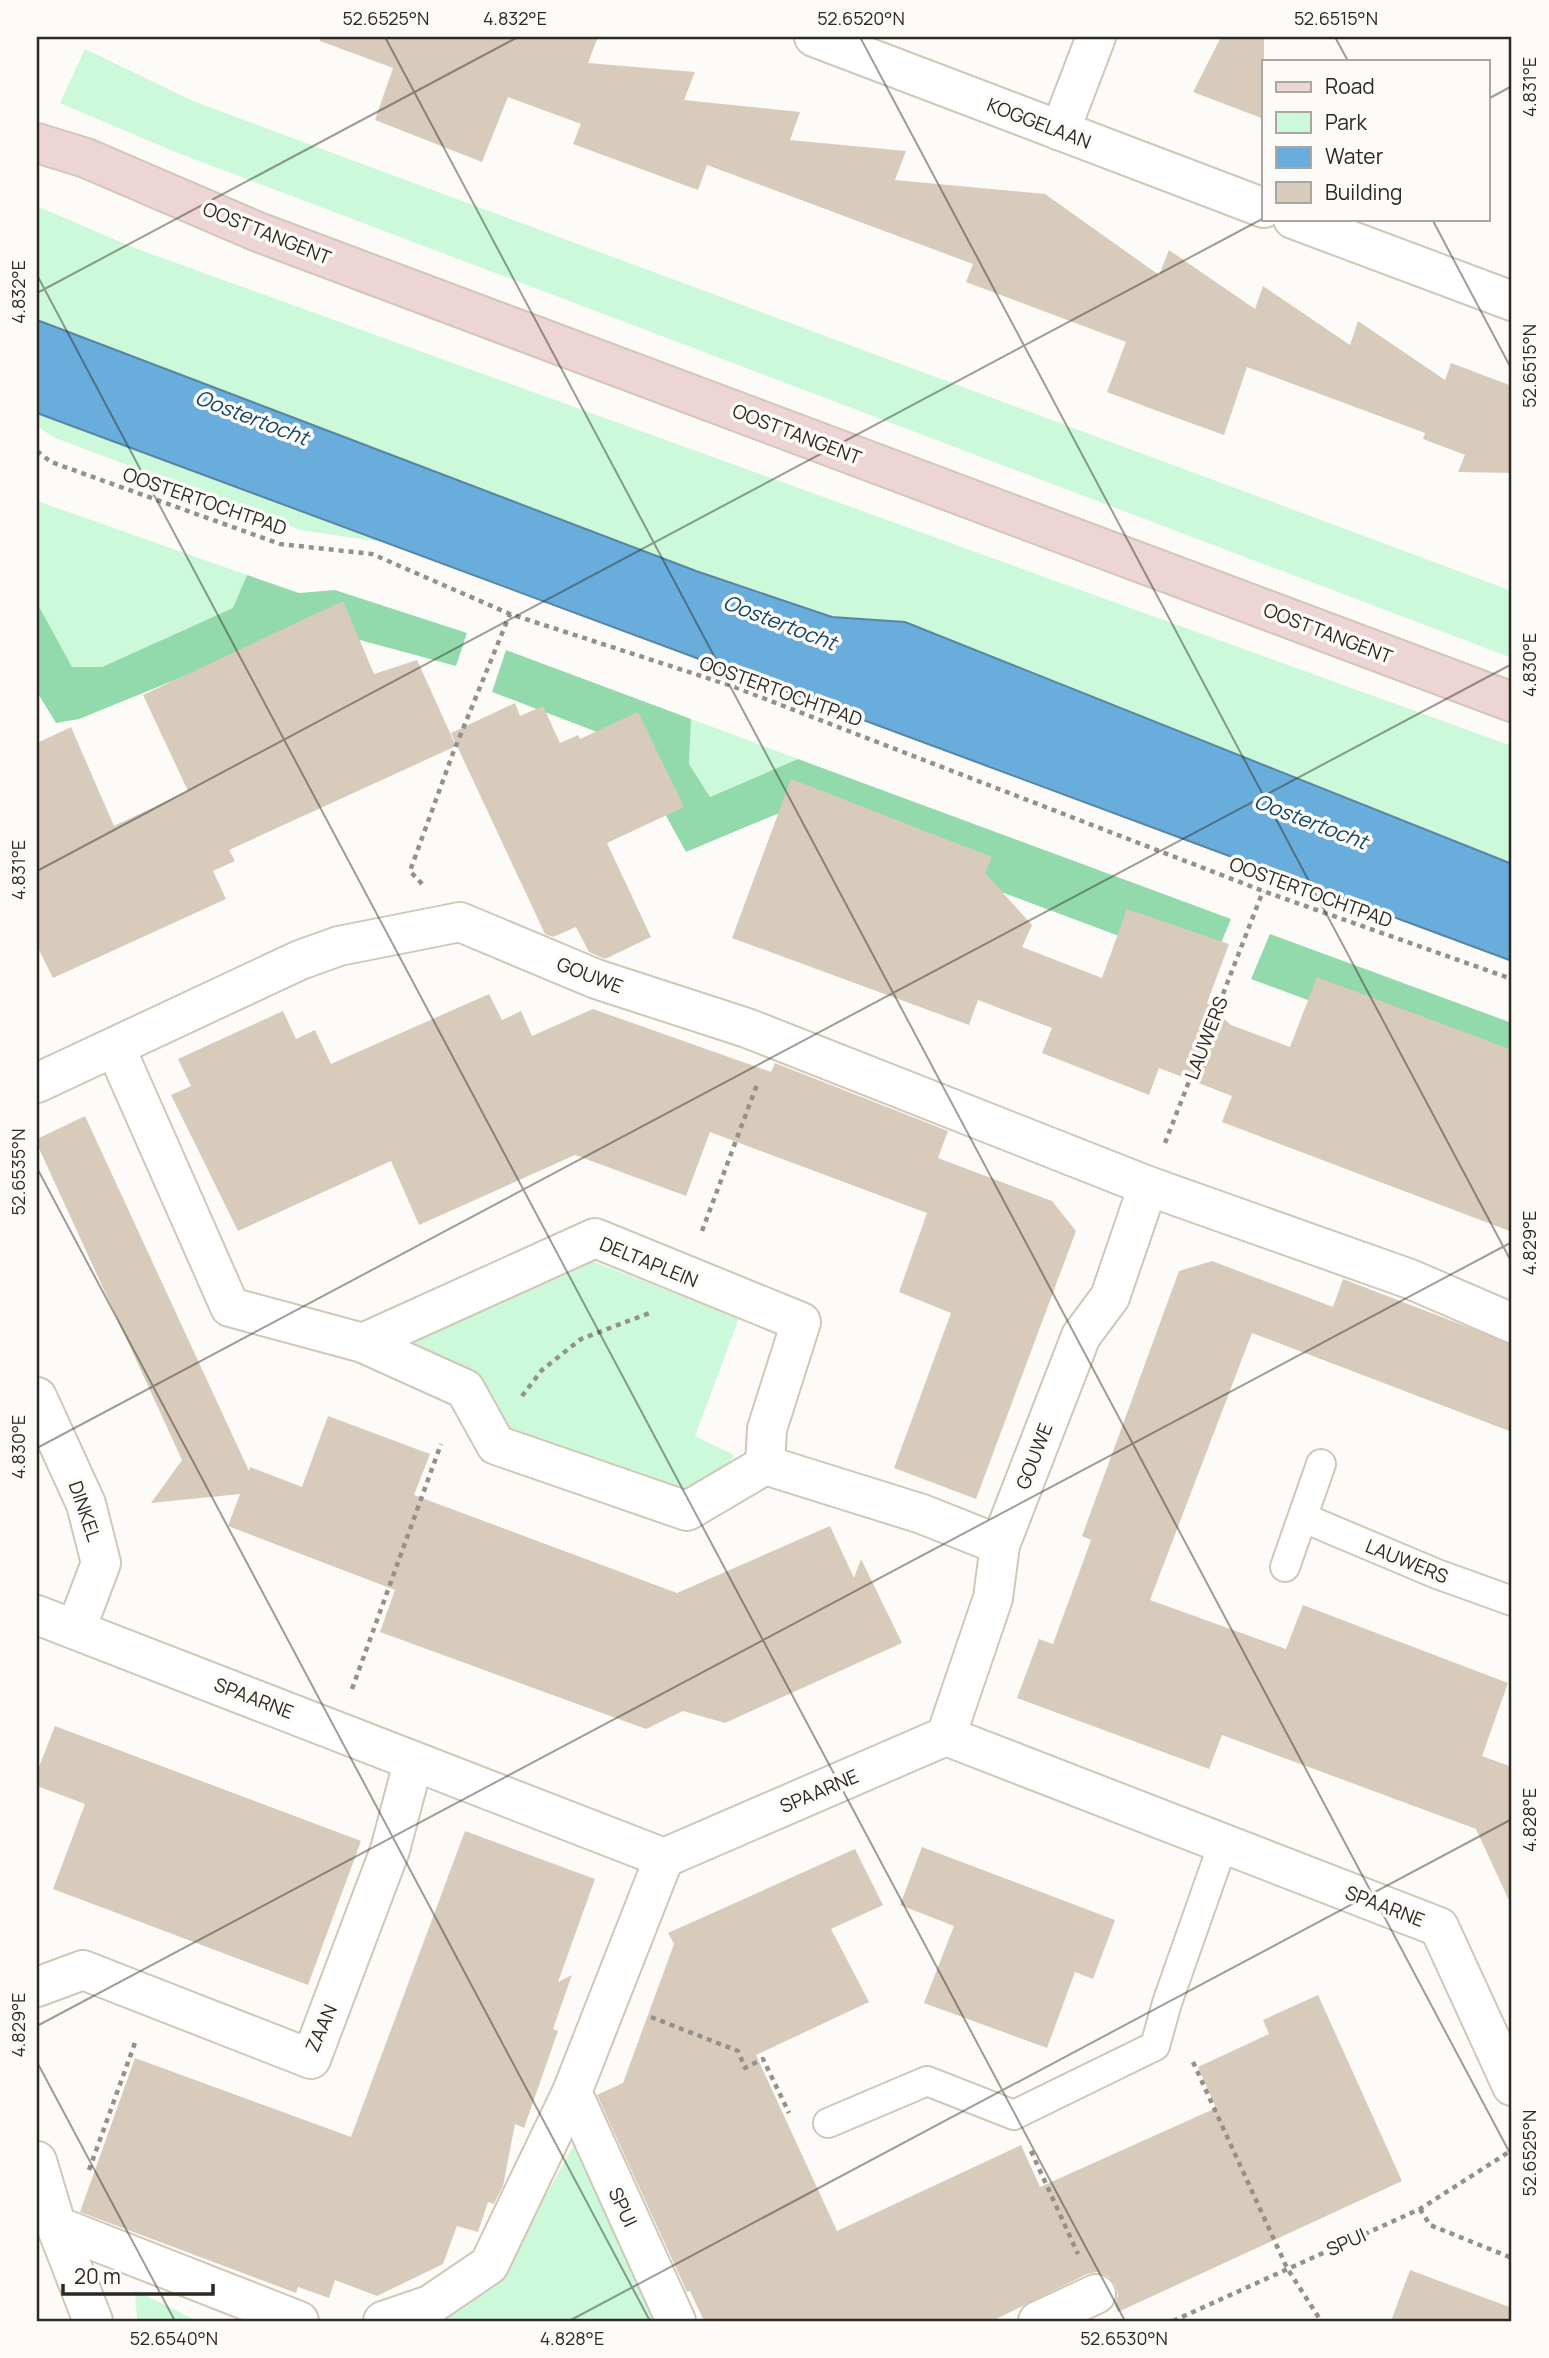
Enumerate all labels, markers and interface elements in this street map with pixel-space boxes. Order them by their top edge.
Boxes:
text: 52.6525°N [343,6,429,30]
text: 4.832°E [483,6,547,30]
text: 52.6520°N [817,6,905,30]
text: 52.6515°N [1294,6,1378,30]
text: 4.831°E [1517,57,1541,117]
legend [1262,60,1490,220]
text: Road [1325,72,1375,100]
street label: KOGGELAAN [983,91,1095,155]
text: Park [1325,108,1367,136]
text: Water [1325,142,1384,170]
text: Building [1325,178,1402,206]
street label: OOSTTANGENT [199,195,336,271]
text: 4.832°E [6,260,30,324]
text: 52.6515°N [1517,324,1541,408]
water label: Oostertocht [191,383,315,452]
street label: OOSTTANGENT [729,397,866,471]
street label: OOSTERTOCHTPAD [120,461,290,541]
water label: Oostertocht [719,588,843,657]
street label: OOSTTANGENT [1260,596,1397,670]
text: 4.830°E [1517,633,1541,697]
street label: OOSTERTOCHTPAD [696,649,866,733]
water label: Oostertocht [1250,787,1374,856]
text: 4.831°E [6,840,30,900]
street label: OOSTERTOCHTPAD [1226,850,1396,934]
street label: GOUWE [553,950,627,1000]
street label: LAUWERS [1178,992,1234,1083]
text: 52.6535°N [6,1128,30,1216]
text: 4.829°E [1517,1210,1541,1276]
street label: DELTAPLEIN [596,1230,702,1294]
text: 4.830°E [6,1415,30,1479]
street label: GOUWE [1009,1419,1059,1493]
street label: DINKEL [63,1477,107,1545]
street label: LAUWERS [1362,1533,1452,1589]
street label: SPAARNE [211,1671,297,1725]
street label: SPAARNE [776,1763,862,1819]
text: 4.828°E [1517,1788,1541,1852]
street label: SPAARNE [1342,1879,1428,1933]
text: 4.829°E [6,1992,30,2058]
street label: ZAAN [299,2000,343,2056]
text: 52.6525°N [1517,2110,1541,2196]
street label: SPUI [603,2183,643,2231]
street label: SPUI [1322,2222,1370,2262]
scale bar [63,2253,214,2297]
text: 20 m [74,2262,121,2290]
text: 52.6540°N [130,2326,218,2350]
text: 4.828°E [540,2326,604,2350]
text: 52.6530°N [1080,2326,1168,2350]

